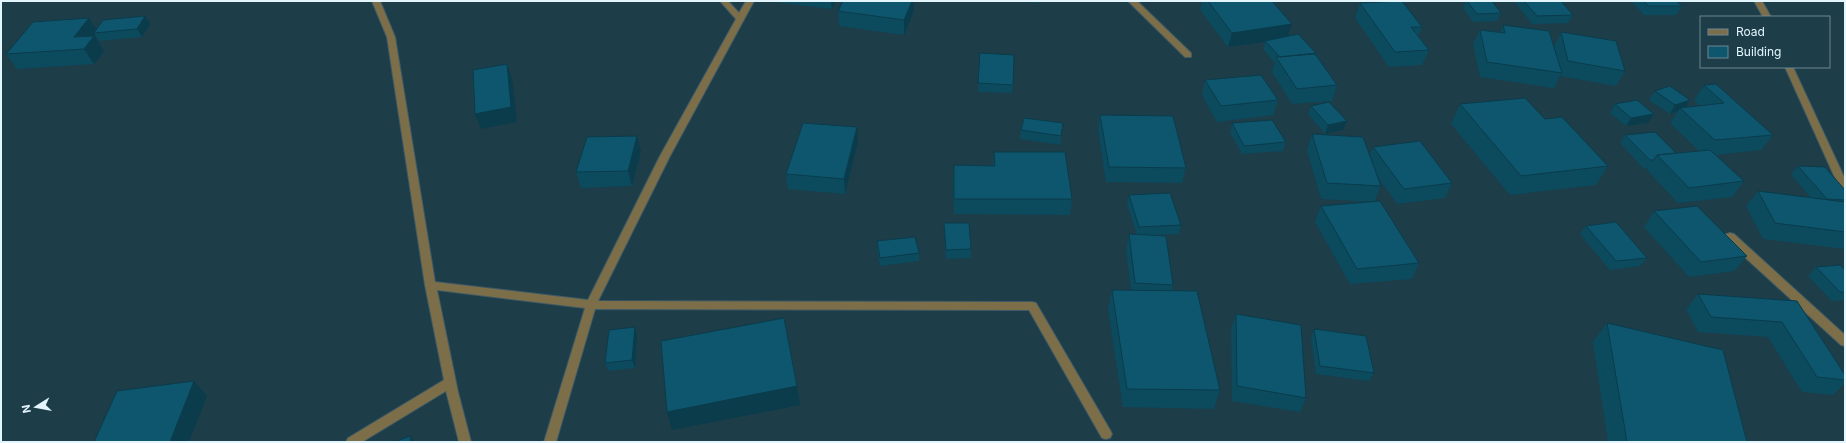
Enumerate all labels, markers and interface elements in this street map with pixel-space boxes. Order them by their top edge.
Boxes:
legend [1700,16,1830,68]
text: Road [1736,24,1765,39]
text: Building [1736,44,1781,59]
north arrow [16,387,56,427]
text: N [19,403,34,414]

